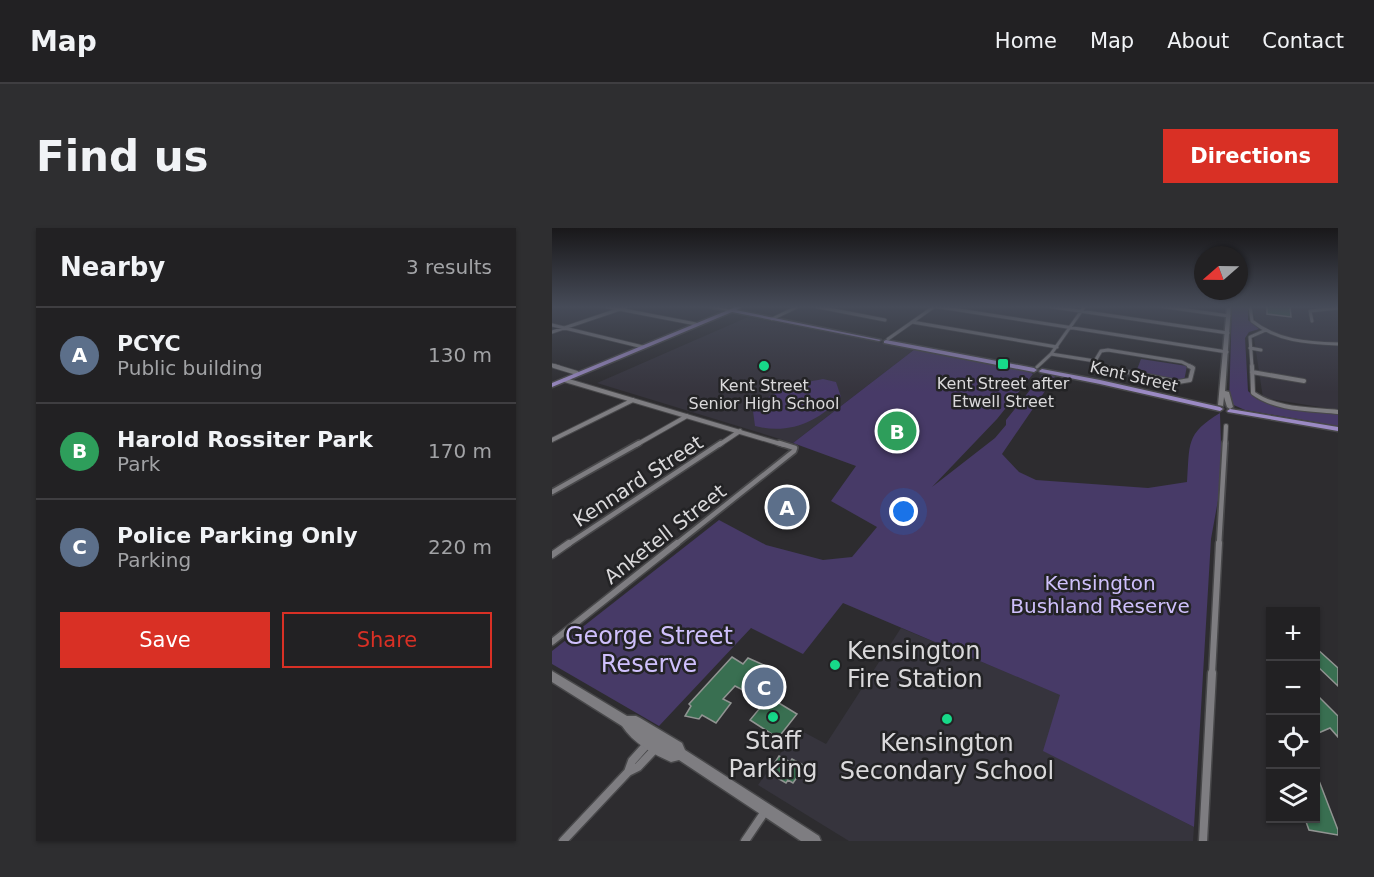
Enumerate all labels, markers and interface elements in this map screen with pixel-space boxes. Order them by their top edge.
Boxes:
text: Map [30,25,97,58]
text: Home [995,29,1057,53]
text: Map [1090,29,1134,53]
text: About [1167,29,1229,53]
text: Contact [1262,29,1344,53]
button: Directions [1163,129,1338,183]
text: Find us [36,132,209,181]
north arrow [1194,246,1248,300]
text: Nearby [60,252,165,282]
text: 3 results [406,255,492,279]
text: PCYC [117,331,181,356]
text: A [72,343,87,367]
text: 130 m [428,343,492,367]
text: Public building [117,356,263,380]
marker: Kent Street after Etwell Street [996,357,1010,371]
street label: Kent Street [1088,357,1180,396]
marker: Kent Street Senior High School [757,359,771,373]
place label: Kent Street after Etwell Street [937,374,1070,411]
place label: Kent Street Senior High School [688,376,840,413]
pin: B [878,408,916,454]
text: Harold Rossiter Park [117,427,373,452]
street label: Kennard Street [569,430,707,532]
text: B [72,439,87,463]
text: 170 m [428,439,492,463]
text: Park [117,452,160,476]
street label: Anketell Street [599,479,731,589]
pin: A [768,484,806,530]
your location [889,497,918,526]
text: Police Parking Only [117,523,358,548]
text: C [72,535,87,559]
text: 220 m [428,535,492,559]
text: Parking [117,548,191,572]
park label: Kensington Bushland Reserve [1010,571,1190,618]
map controls [1266,607,1320,823]
button: + [1266,607,1320,661]
button: Save [60,612,270,668]
button: Share [282,612,492,668]
park label: George Street Reserve [565,622,733,678]
place label: Kensington Fire Station [847,637,983,693]
marker: Kensington Fire Station [828,658,842,672]
button: − [1266,661,1320,715]
pin: C [744,664,784,710]
marker: Staff Parking [766,710,780,724]
marker: Kensington Secondary School [940,712,954,726]
button: locate [1266,715,1320,769]
place label: Staff Parking [729,727,817,783]
place label: Kensington Secondary School [840,729,1054,785]
button: layers [1266,769,1320,823]

